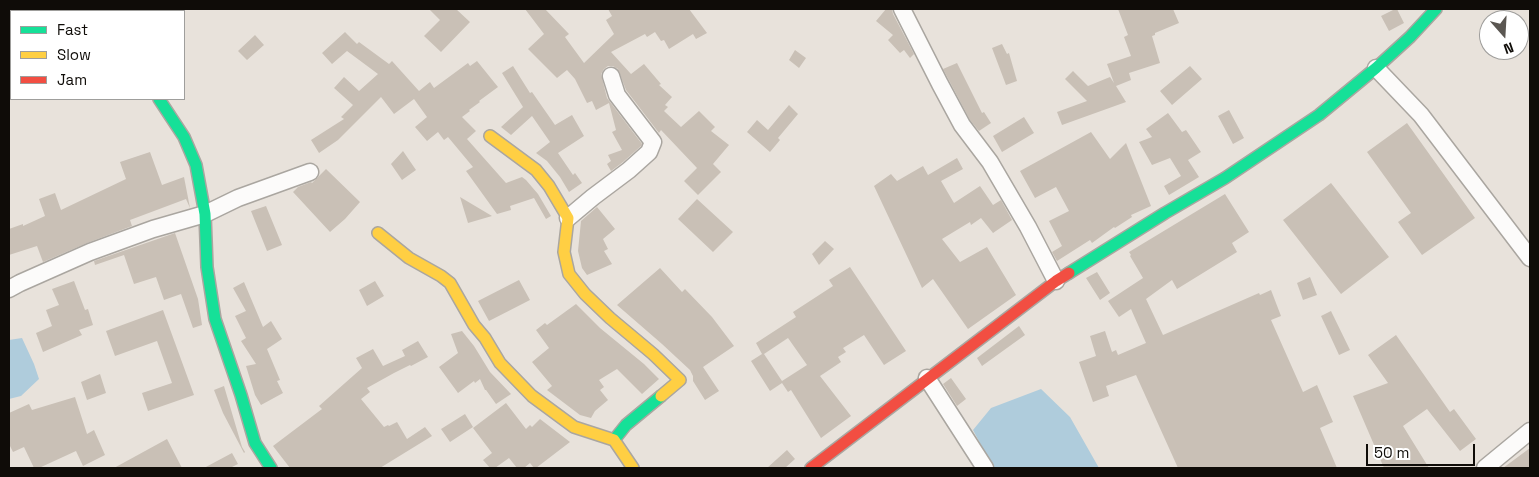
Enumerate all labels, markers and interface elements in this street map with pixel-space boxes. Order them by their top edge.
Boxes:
legend [10,10,185,100]
north arrow [1479,10,1529,60]
text: Fast [57,20,88,39]
text: N [1501,38,1516,58]
text: Slow [57,45,91,64]
text: Jam [57,70,87,89]
scale bar [1369,434,1478,466]
text: 50 m [1374,443,1409,462]

